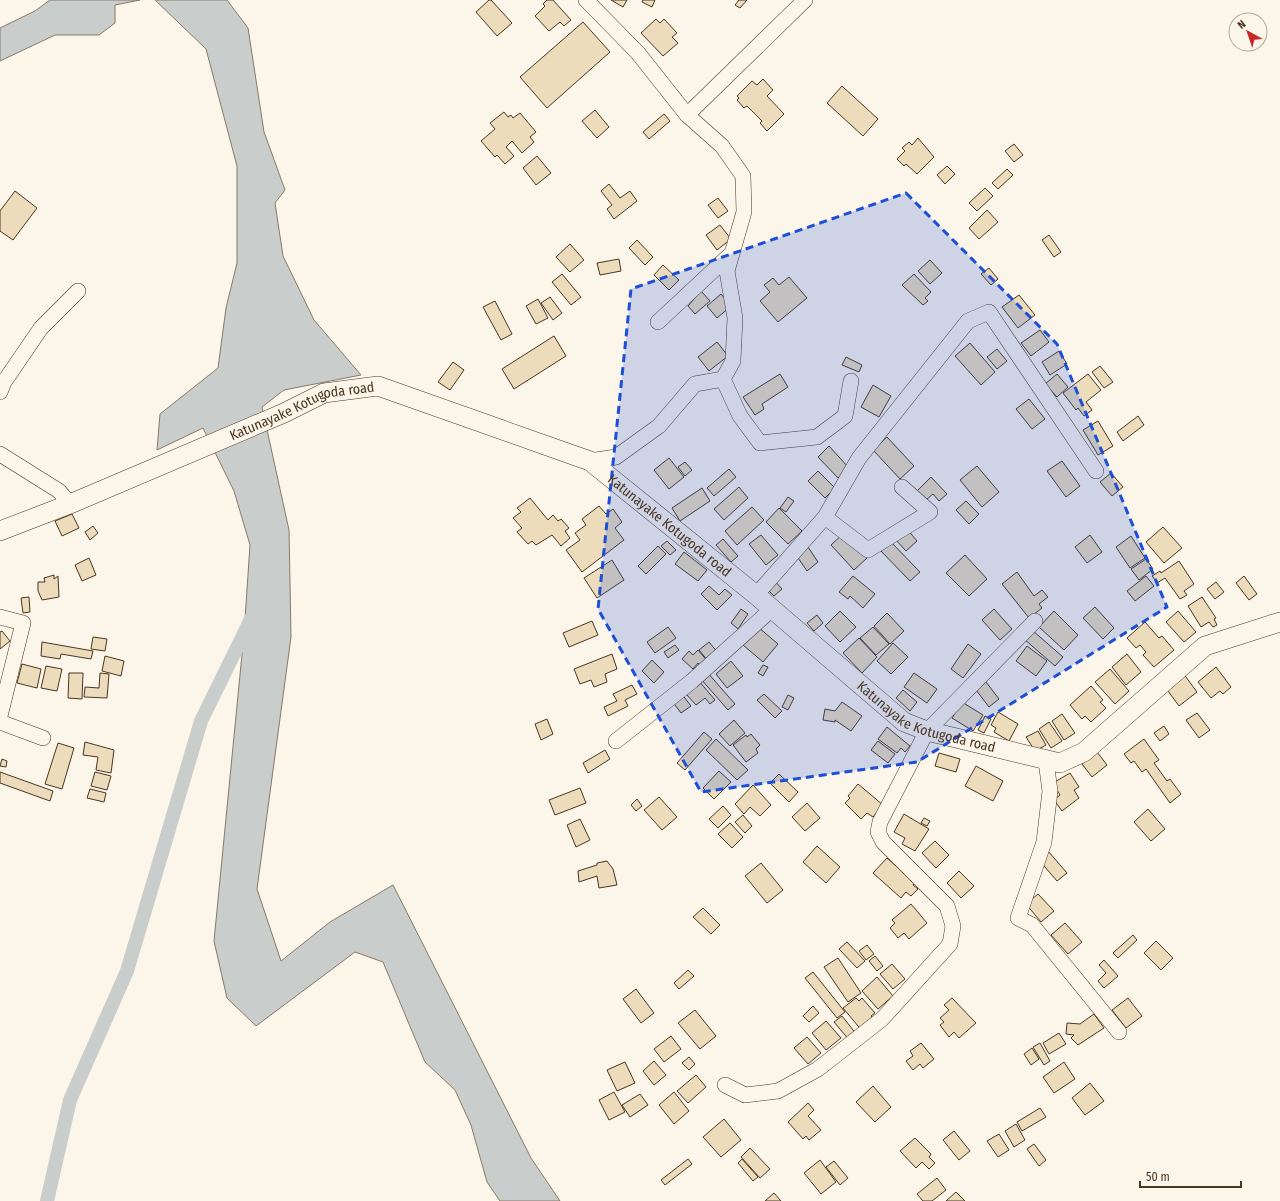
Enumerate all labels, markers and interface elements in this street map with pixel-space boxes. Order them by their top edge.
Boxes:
north arrow [1228,12,1268,52]
text: N [1235,18,1249,32]
street label: Katunayake Kotugoda road [227,378,375,444]
street label: Katunayake Kotugoda road [605,470,735,580]
street label: Katunayake Kotugoda road [854,677,997,756]
scale bar [1140,1163,1241,1189]
text: 50 m [1146,1170,1170,1184]

